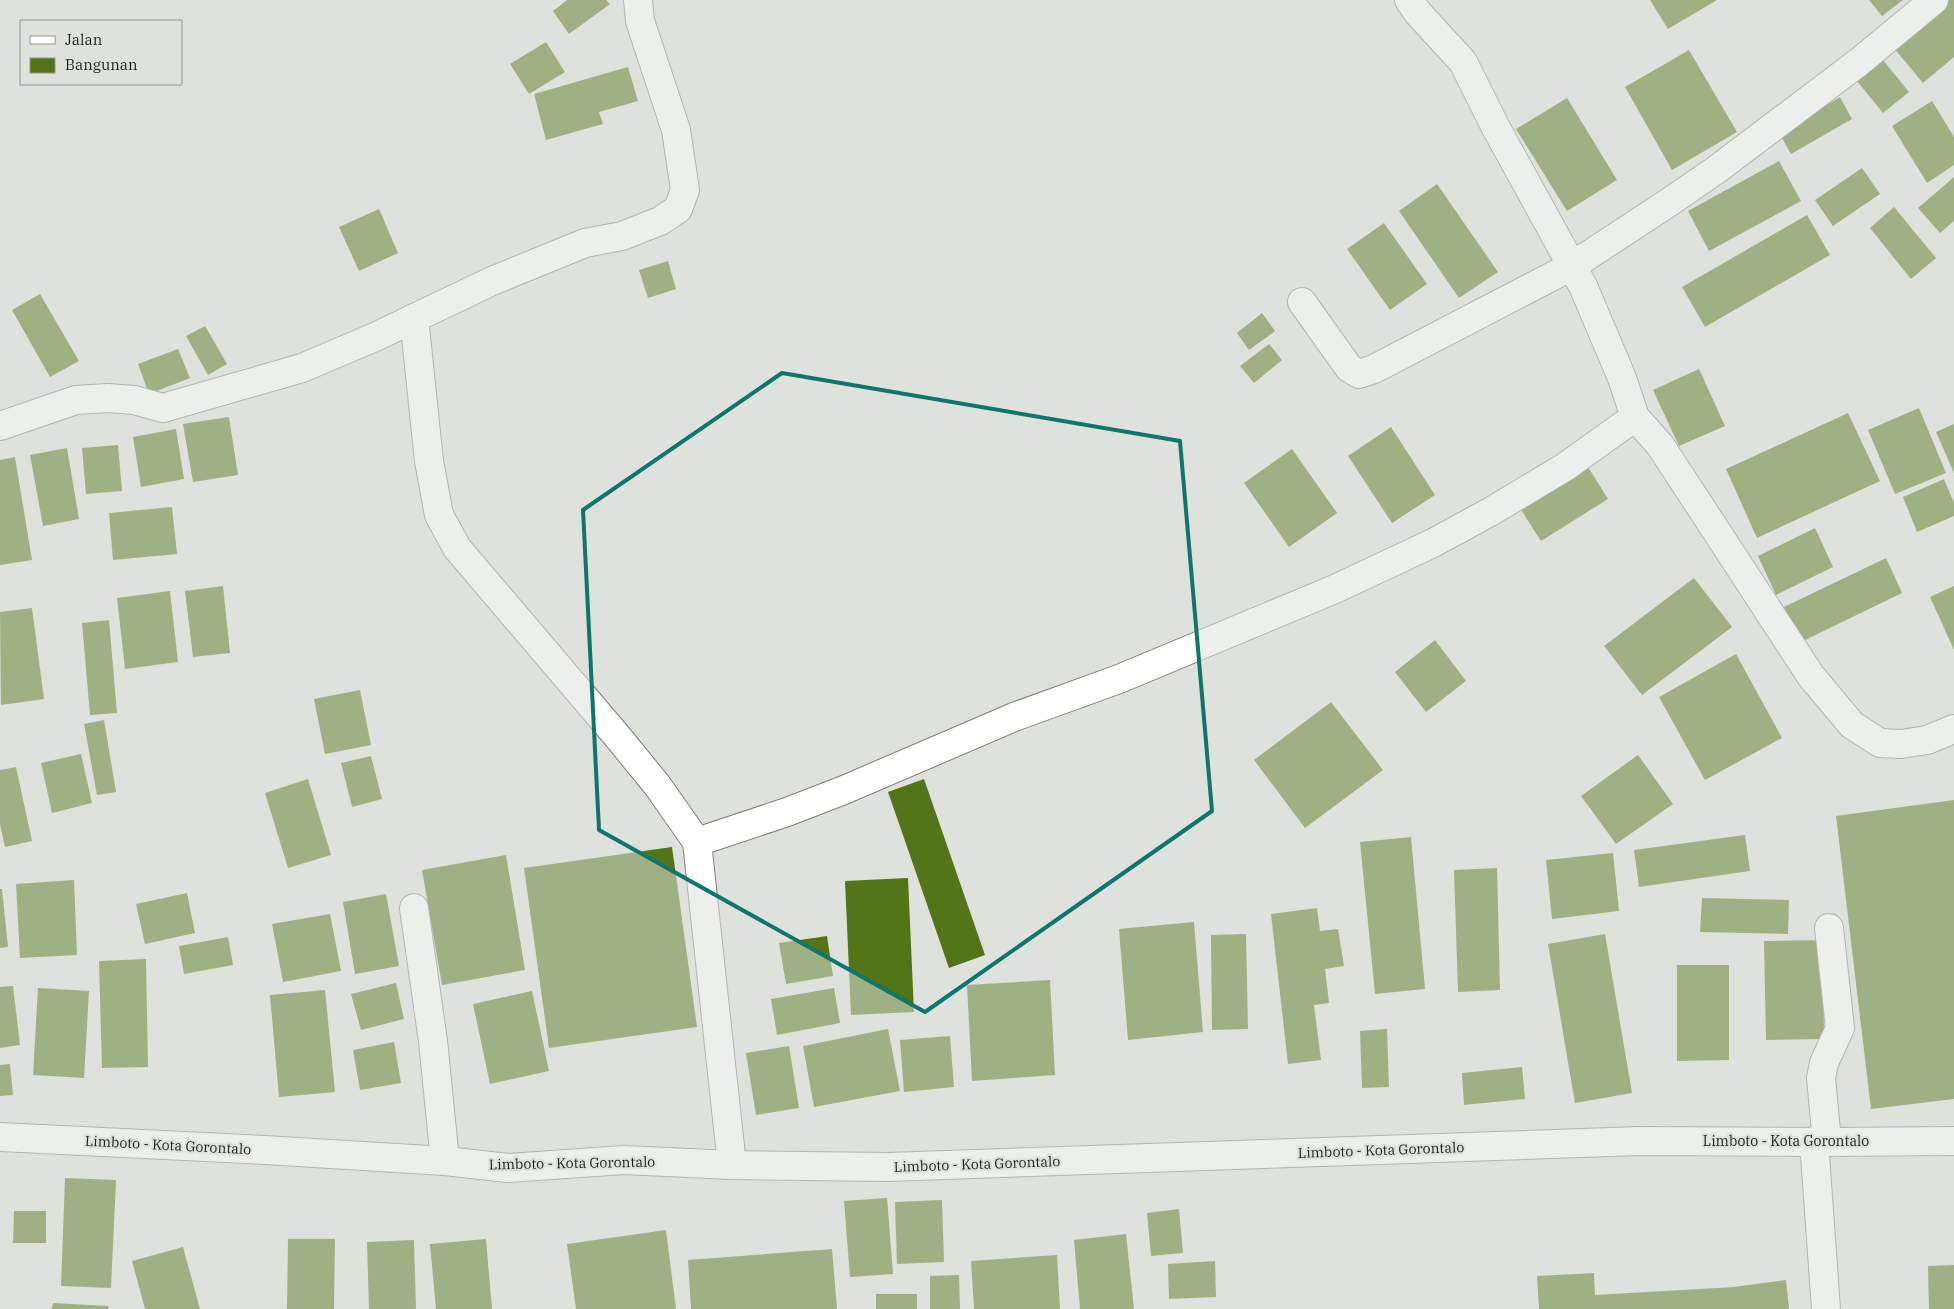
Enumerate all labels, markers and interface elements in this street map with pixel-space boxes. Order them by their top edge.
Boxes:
legend [20,20,182,85]
text: Jalan [65,30,103,49]
text: Bangunan [65,55,138,74]
street label: Limboto - Kota Gorontalo [84,1132,252,1158]
street label: Limboto - Kota Gorontalo [1703,1132,1869,1150]
street label: Limboto - Kota Gorontalo [1298,1138,1465,1162]
street label: Limboto - Kota Gorontalo [894,1152,1061,1176]
street label: Limboto - Kota Gorontalo [489,1153,655,1173]

